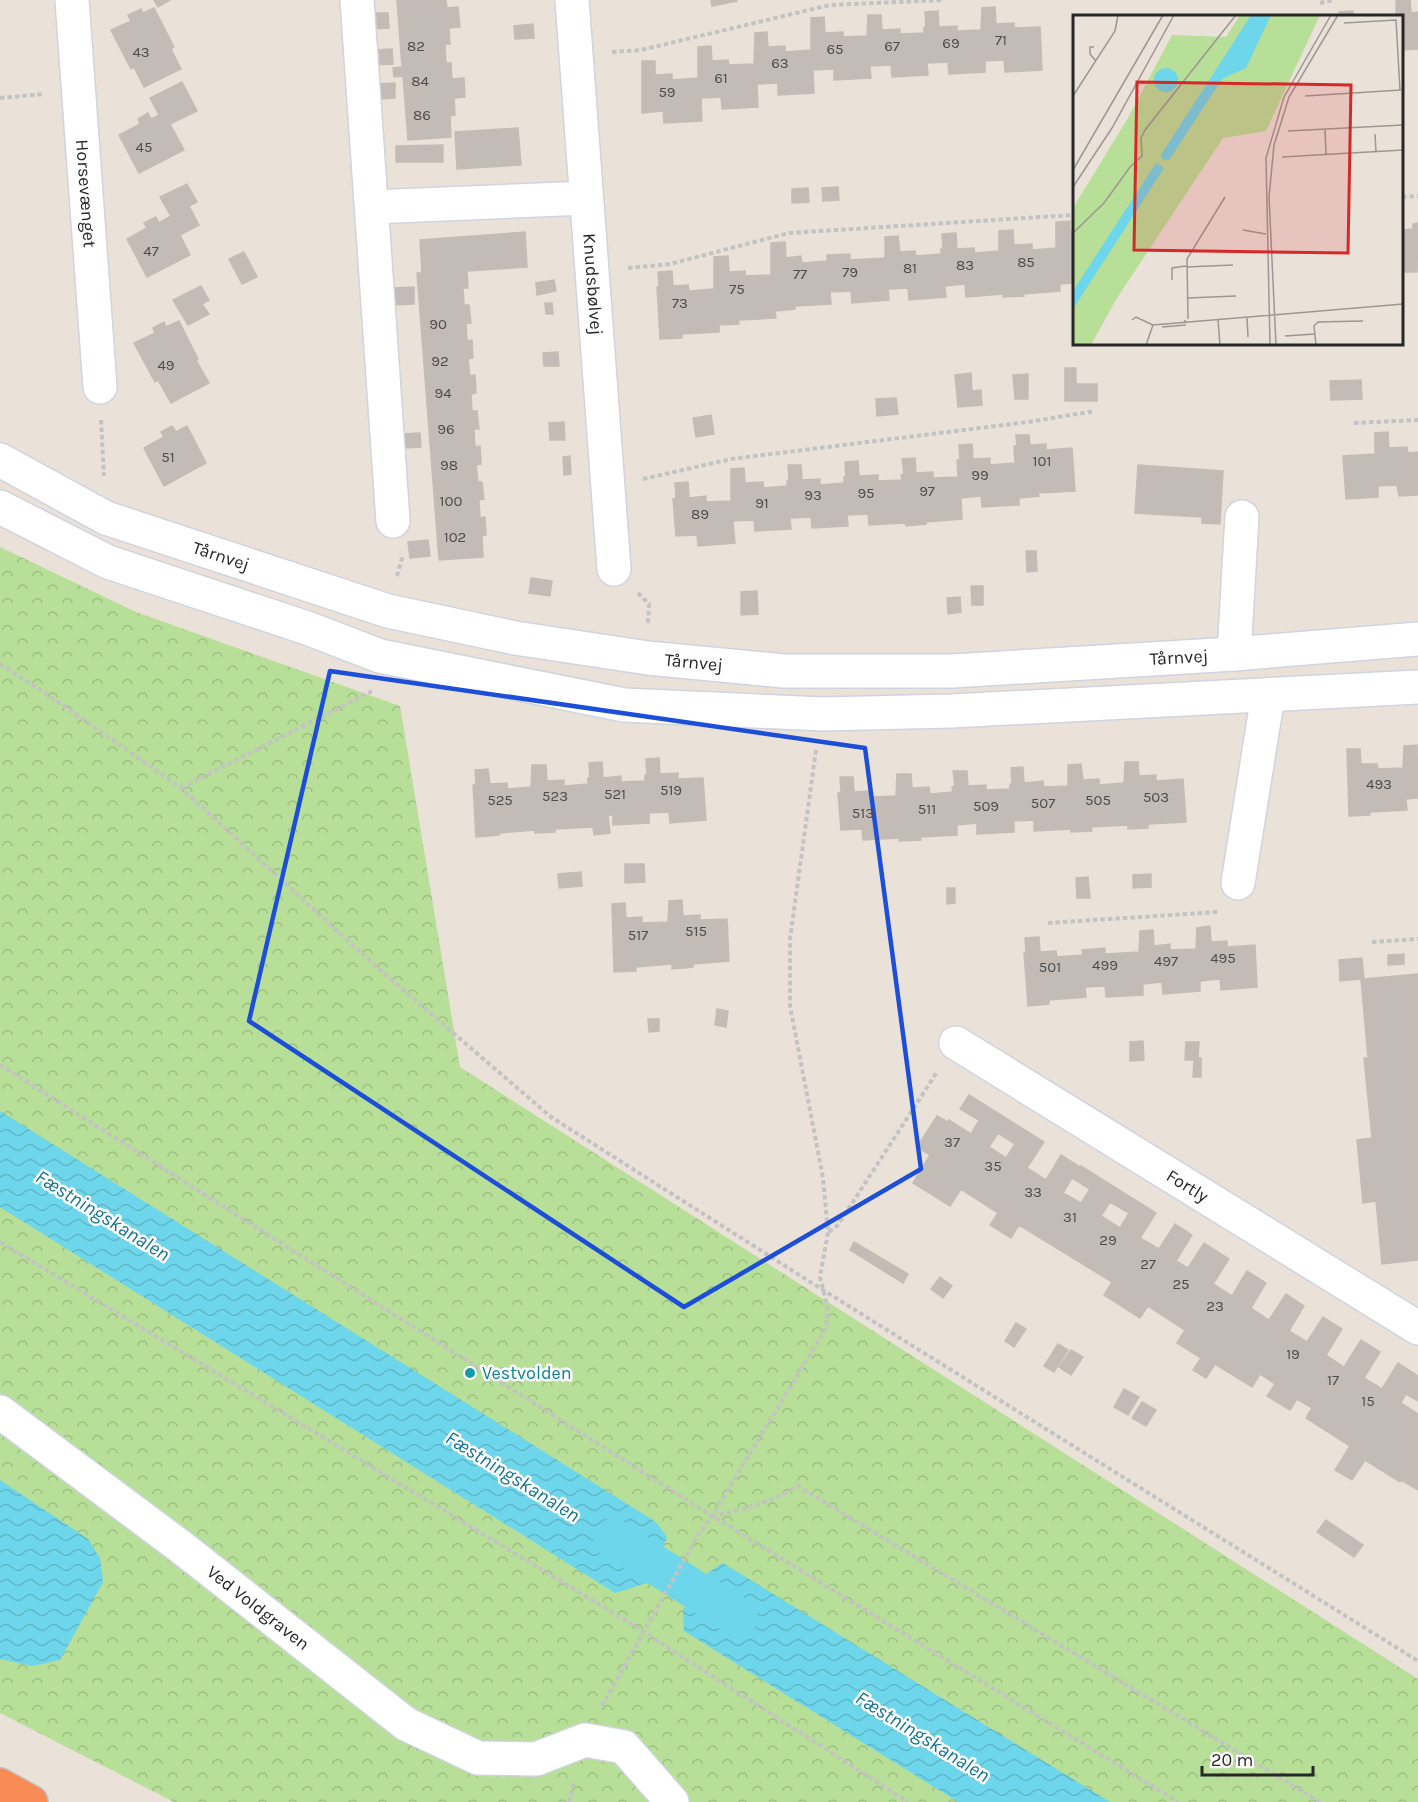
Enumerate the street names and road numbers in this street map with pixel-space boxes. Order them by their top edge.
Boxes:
street label: Horsevænget [71,139,101,249]
street label: Knudsbølvej [578,232,608,336]
street label: Tårnvej [190,536,252,576]
street label: Tårnvej [1149,645,1209,670]
street label: Tårnvej [663,649,724,676]
street label: Fortly [1162,1164,1213,1207]
street label: Ved Voldgraven [202,1561,314,1655]

